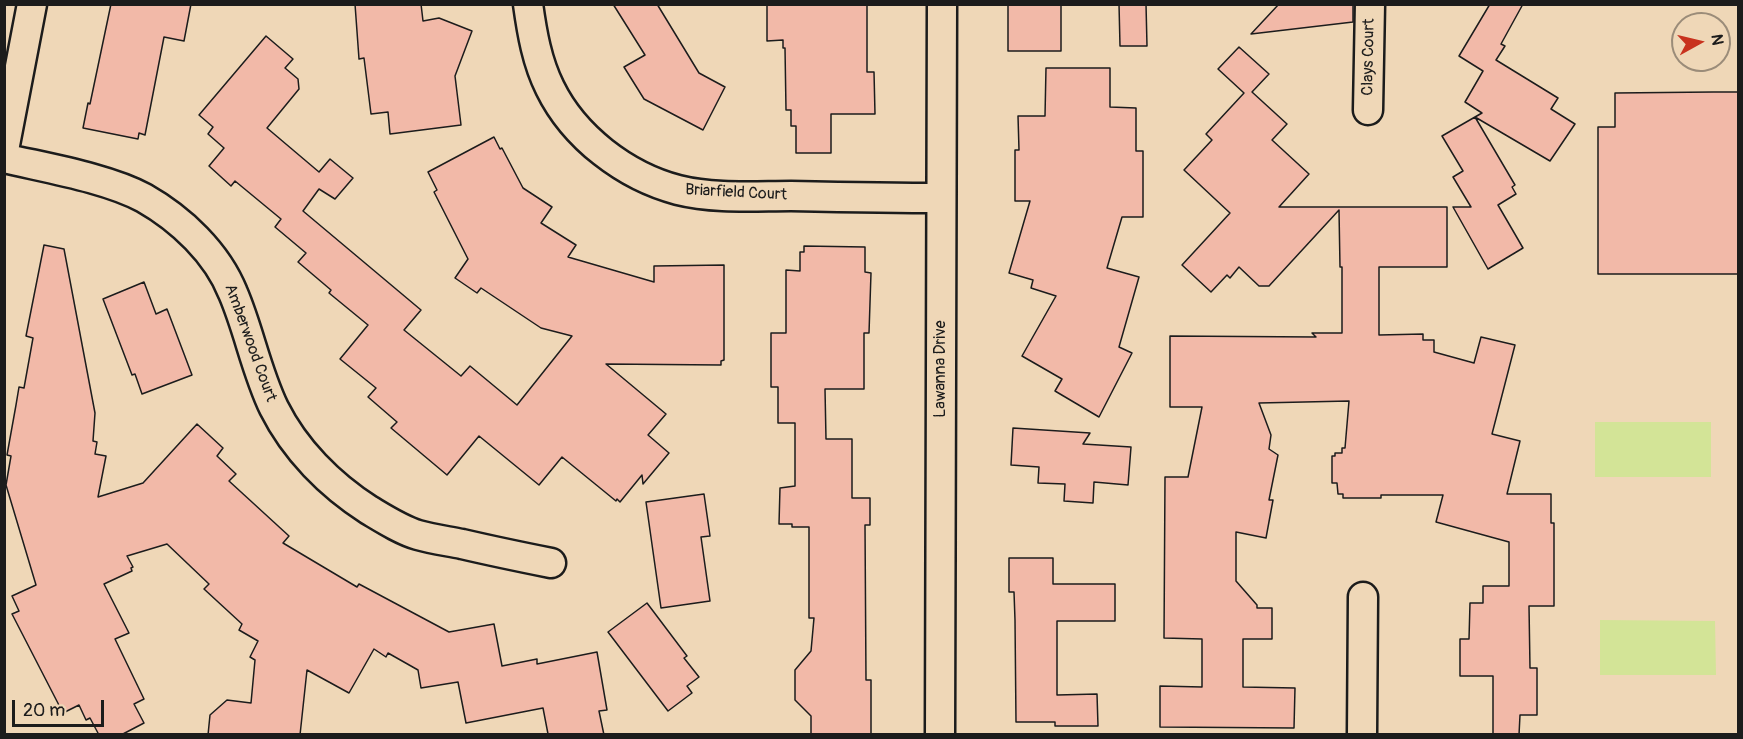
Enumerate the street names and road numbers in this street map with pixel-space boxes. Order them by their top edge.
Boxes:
street label: Clays Court [1359,18,1379,96]
street label: Briarfield Court [685,181,787,205]
street label: Amberwood Court [220,282,280,404]
street label: Lawanna Drive [931,320,951,418]

